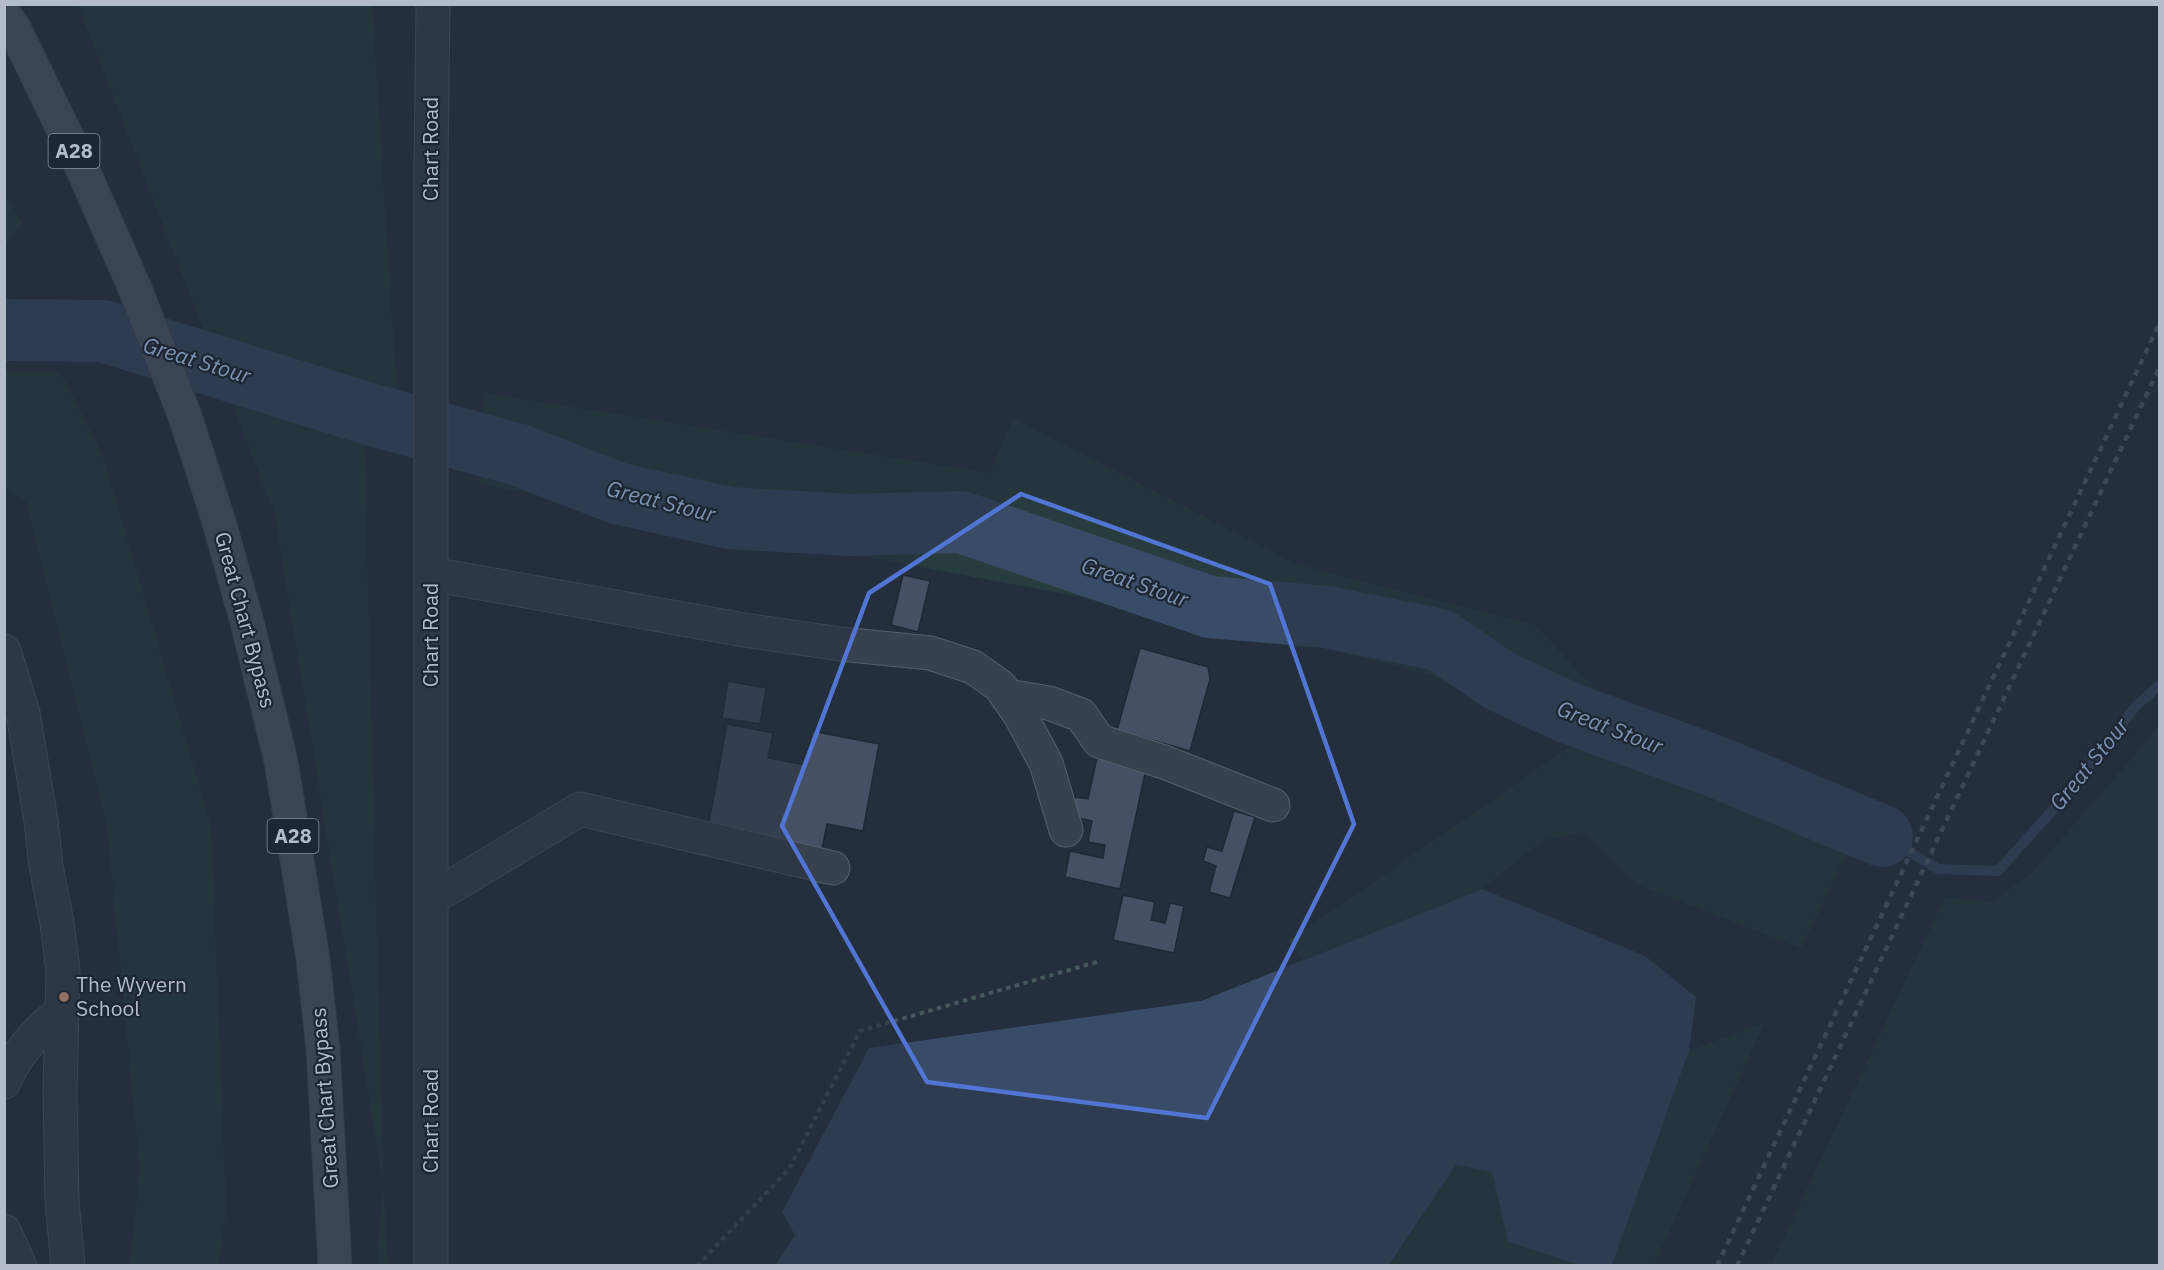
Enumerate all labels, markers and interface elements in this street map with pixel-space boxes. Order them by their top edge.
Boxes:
street label: Chart Road [416,97,444,201]
road number: A28 [48,134,100,168]
water label: Great Stour [140,329,255,390]
water label: Great Stour [604,473,719,528]
street label: Great Chart Bypass [209,529,283,711]
water label: Great Stour [1078,550,1193,614]
street label: Chart Road [416,583,444,687]
water label: Great Stour [1553,693,1668,760]
water label: Great Stour [2042,711,2135,816]
road number: A28 [268,819,318,853]
place label: The Wyvern School [76,970,187,1022]
marker: The Wyvern School [57,990,71,1004]
street label: Great Chart Bypass [304,1007,344,1189]
street label: Chart Road [416,1069,444,1173]

